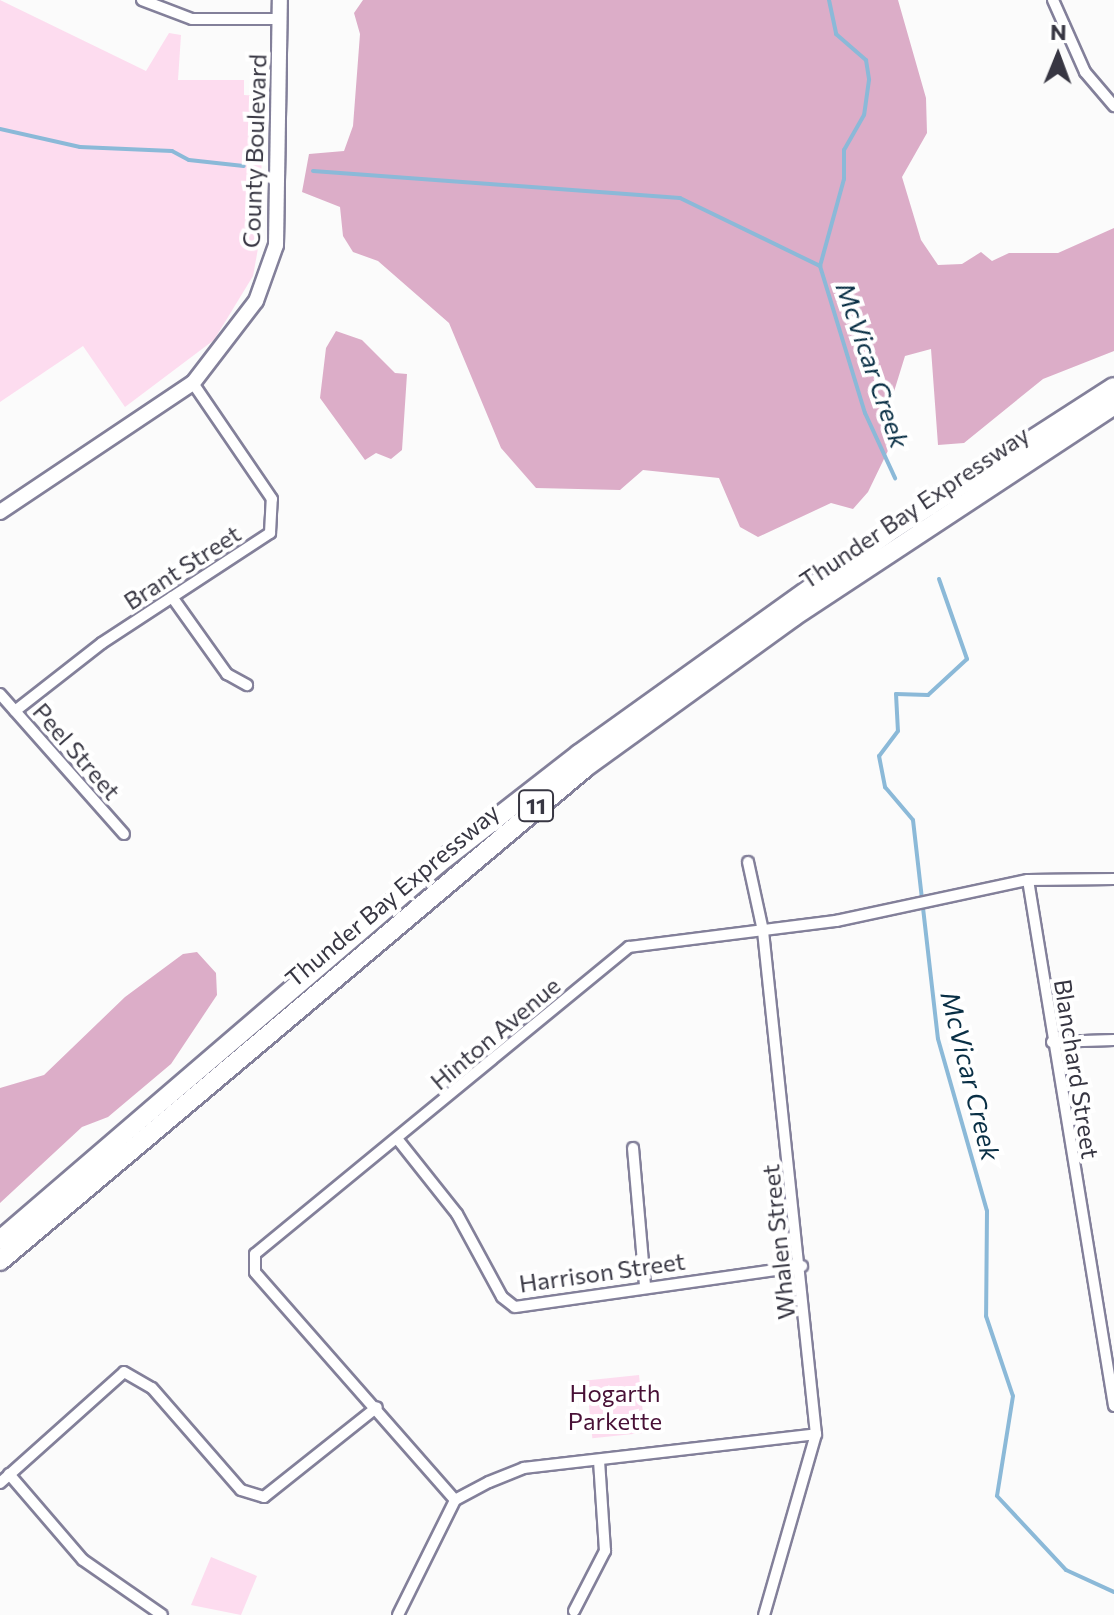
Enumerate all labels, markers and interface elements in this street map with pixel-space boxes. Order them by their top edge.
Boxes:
north arrow [1018,16,1098,96]
text: N [1050,18,1067,45]
street label: County Boulevard [236,53,272,249]
water label: McVicar Creek [830,278,916,452]
street label: Thunder Bay Expressway [794,420,1034,594]
street label: Brant Street [118,519,246,615]
street label: Peel Street [27,697,127,805]
road number: 11 [518,788,554,824]
street label: Thunder Bay Expressway [279,797,505,993]
street label: Hinton Avenue [424,970,566,1096]
street label: Blanchard Street [1049,977,1105,1161]
water label: McVicar Creek [935,988,1007,1164]
street label: Whalen Street [756,1163,800,1321]
street label: Harrison Street [517,1246,687,1298]
park label: Hogarth Parkette [568,1379,662,1435]

